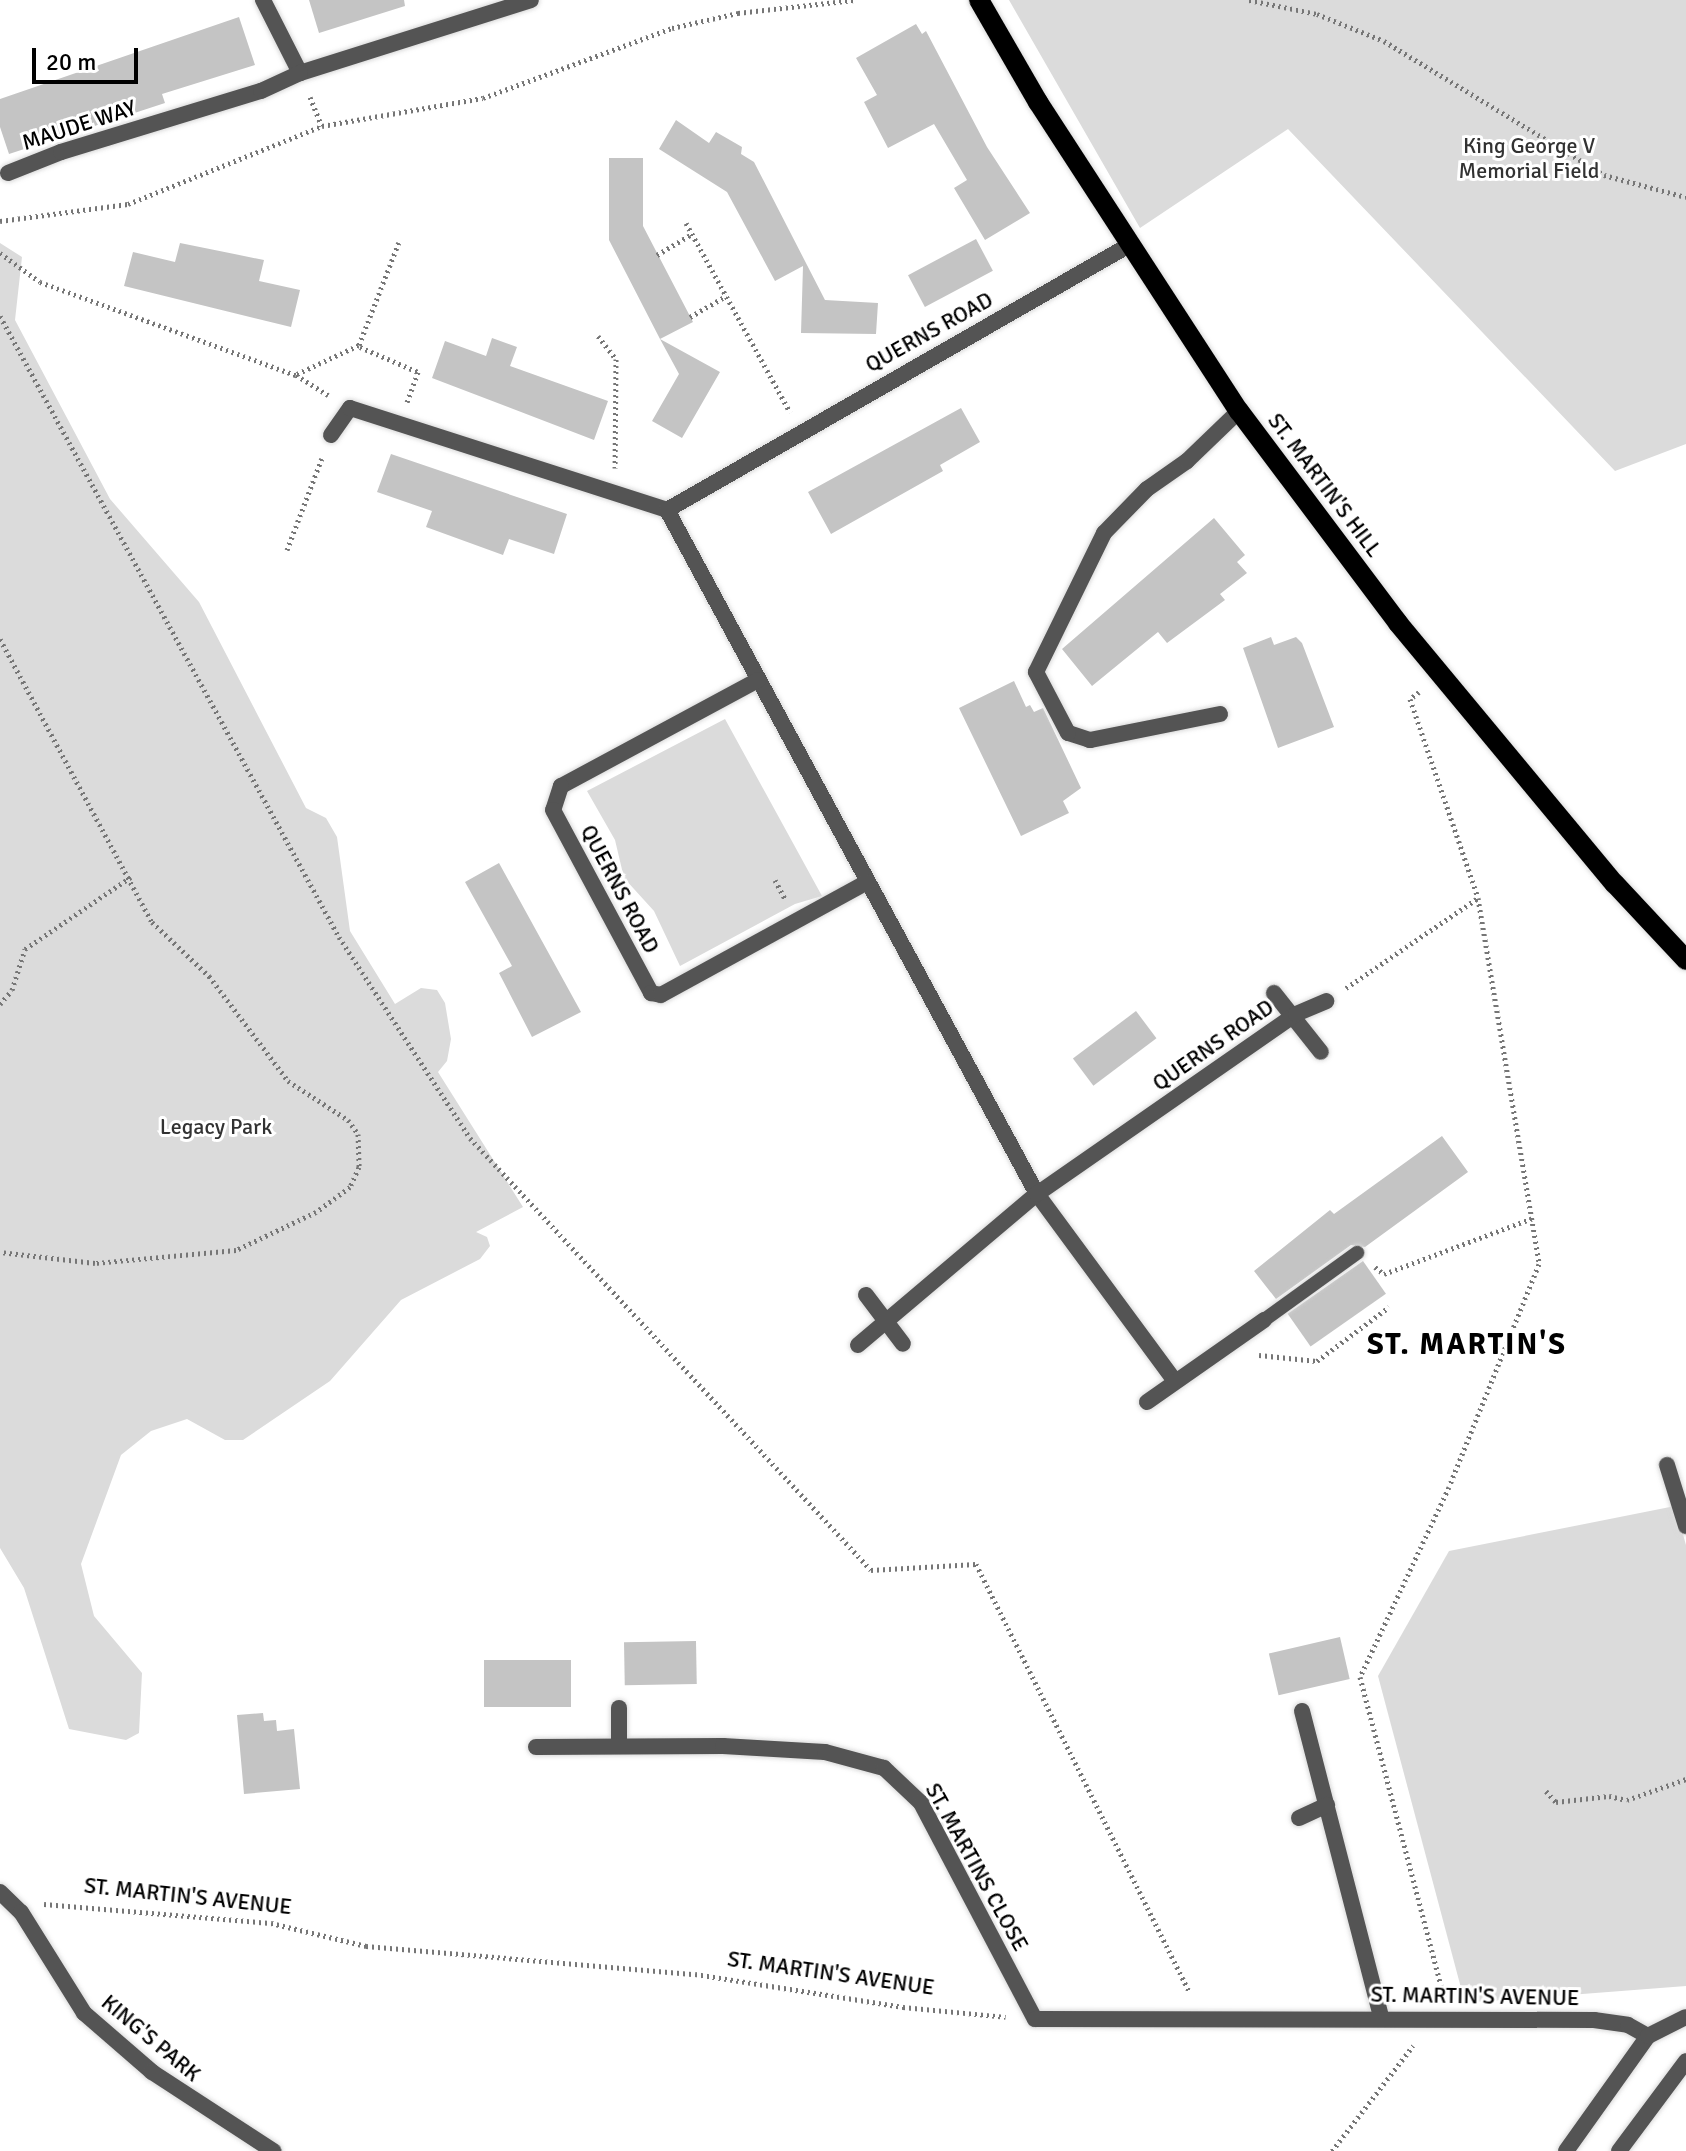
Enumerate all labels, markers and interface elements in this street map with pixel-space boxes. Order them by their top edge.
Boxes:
scale bar [36,32,142,82]
text: 20 m [46,47,96,77]
street label: MAUDE WAY [19,94,139,156]
park label: King George V Memorial Field [1458,132,1600,184]
street label: QUERNS ROAD [861,286,997,378]
street label: ST. MARTIN'S HILL [1262,408,1388,562]
street label: QUERNS ROAD [575,820,665,958]
street label: QUERNS ROAD [1147,994,1279,1096]
park label: Legacy Park [160,1114,272,1140]
district label: ST. MARTIN'S [1367,1327,1567,1363]
street label: ST. MARTINS CLOSE [920,1778,1034,1956]
street label: ST. MARTIN'S AVENUE [83,1872,293,1920]
street label: ST. MARTIN'S AVENUE [726,1945,936,2001]
street label: ST. MARTIN'S AVENUE [1370,1981,1580,2011]
street label: KING'S PARK [96,1989,206,2087]

